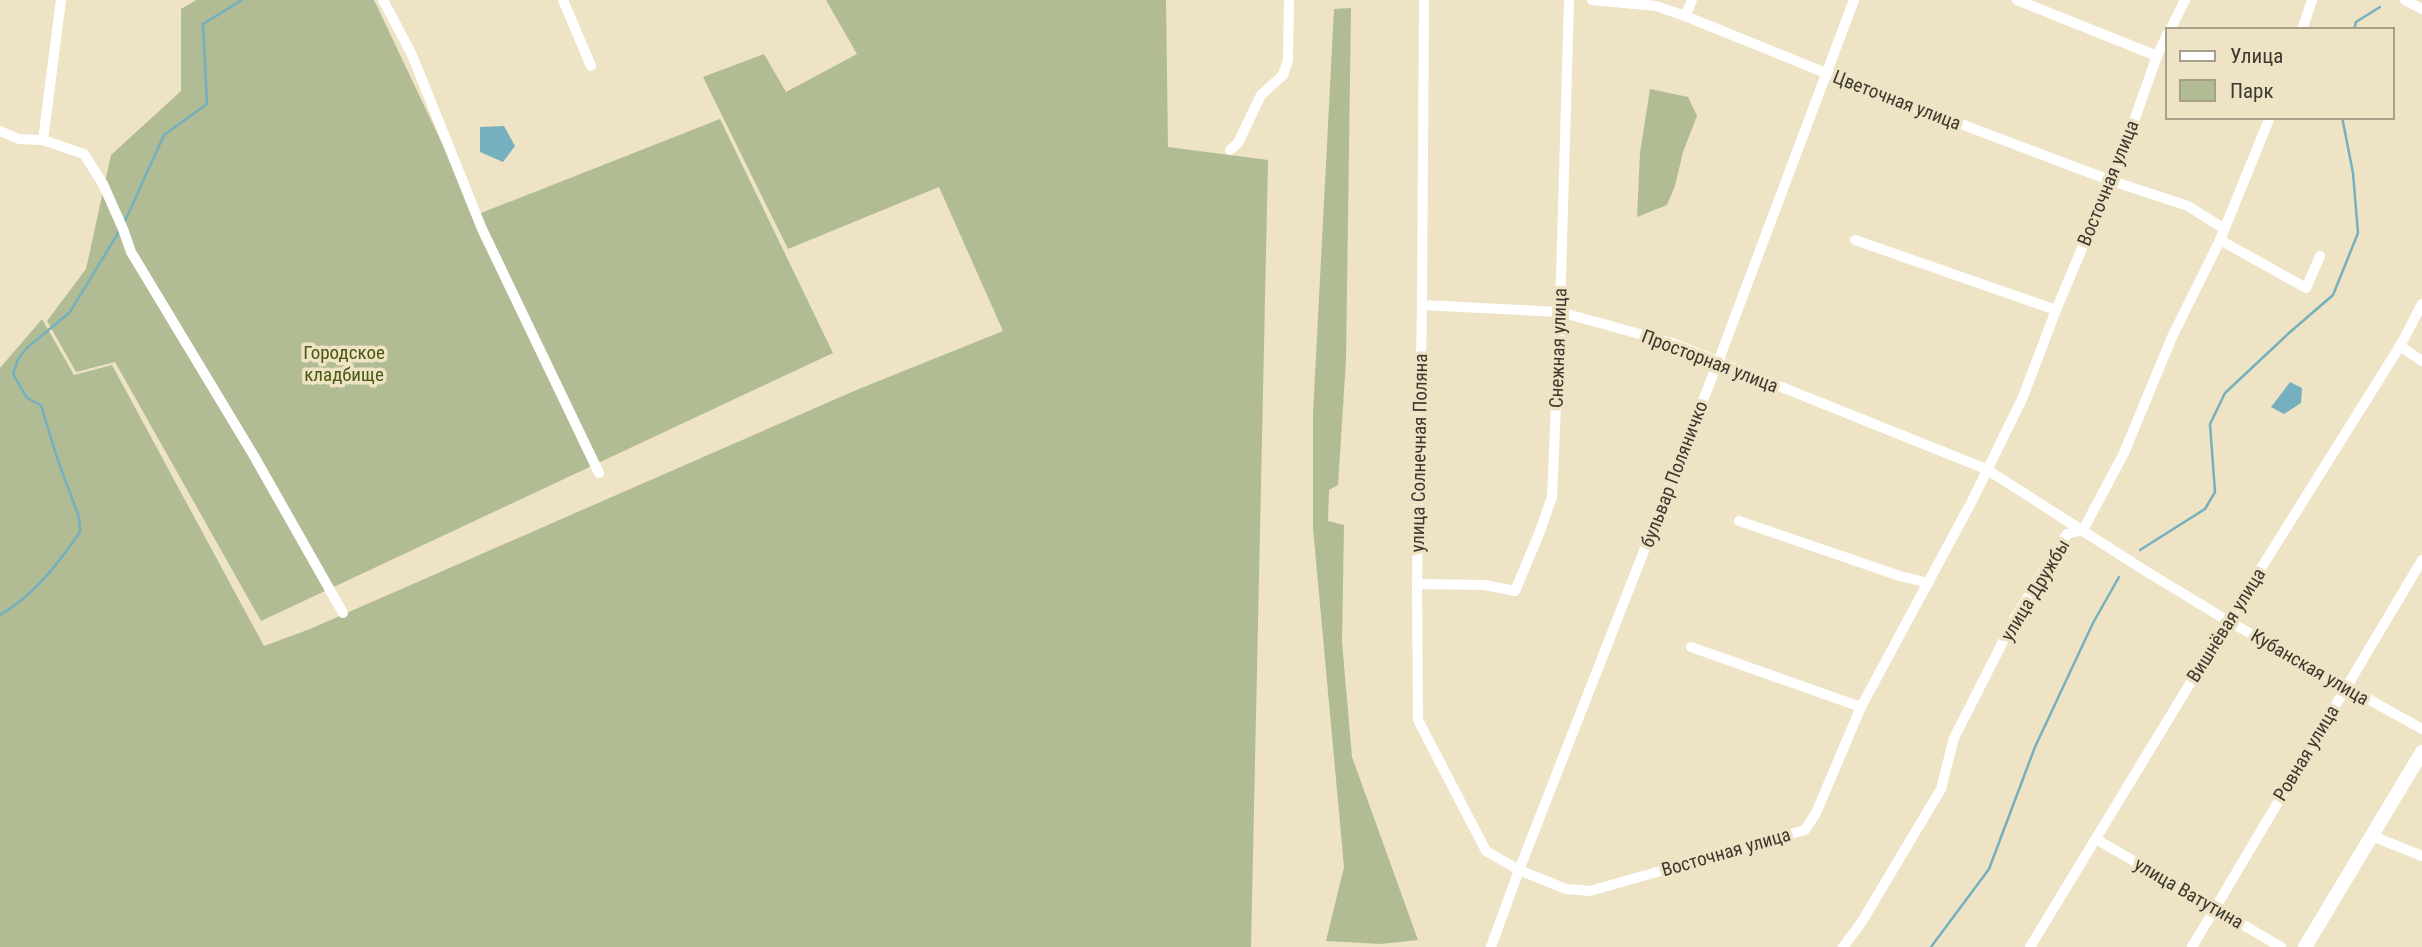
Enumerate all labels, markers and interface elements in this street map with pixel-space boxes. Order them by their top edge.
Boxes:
legend [2166,28,2394,119]
text: Улица [2230,44,2283,68]
street label: Цветочная улица [1830,65,1964,135]
text: Парк [2230,79,2274,103]
street label: Восточная улица [2072,117,2144,249]
street label: Снежная улица [1544,288,1572,408]
street label: Просторная улица [1639,324,1781,398]
park label: Городское кладбище [303,341,385,386]
street label: улица Солнечная Поляна [1406,353,1432,553]
street label: бульвар Поляничко [1636,398,1712,550]
street label: улица Дружбы [1996,535,2074,645]
street label: Вишнёвая улица [2182,564,2270,686]
street label: Кубанская улица [2247,624,2373,710]
street label: Ровная улица [2268,701,2344,805]
street label: Восточная улица [1659,823,1793,881]
street label: улица Ватутина [2130,852,2248,934]

